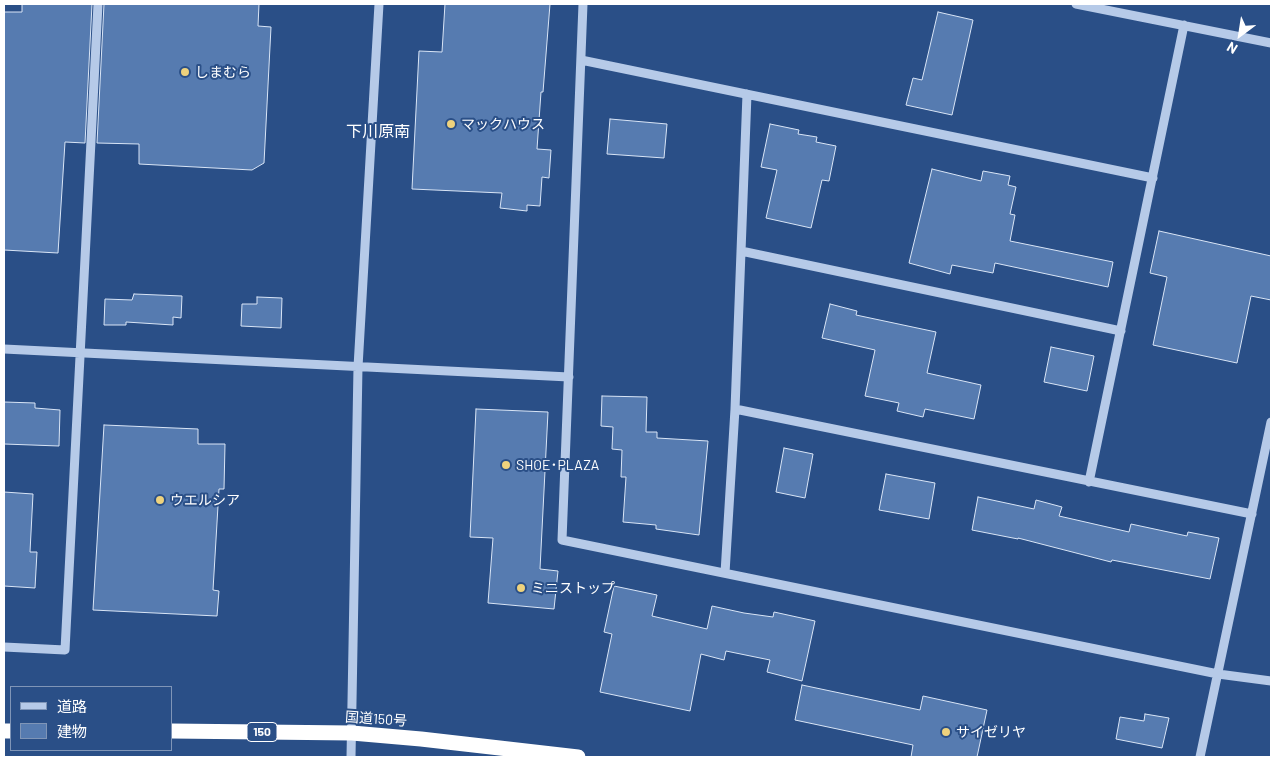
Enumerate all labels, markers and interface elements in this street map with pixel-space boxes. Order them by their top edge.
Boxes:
north arrow [1215,10,1265,60]
text: N [1224,39,1240,58]
place label: しまむら [195,64,251,80]
marker: しまむら [179,66,191,78]
place label: マックハウス [461,116,545,132]
marker: マックハウス [445,118,457,130]
district label: 下川原南 [346,122,410,142]
place label: SHOE･PLAZA [516,457,599,473]
marker: SHOE･PLAZA [500,459,512,471]
place label: ウエルシア [170,492,240,508]
marker: ウエルシア [154,494,166,506]
place label: ミニストップ [531,580,615,596]
marker: ミニストップ [515,582,527,594]
legend [10,686,172,751]
text: 道路 [57,697,87,715]
street label: 国道150号 [344,708,408,730]
text: 建物 [57,722,87,740]
road number: 150 [247,722,277,742]
place label: サイゼリヤ [956,724,1026,740]
marker: サイゼリヤ [940,726,952,738]

